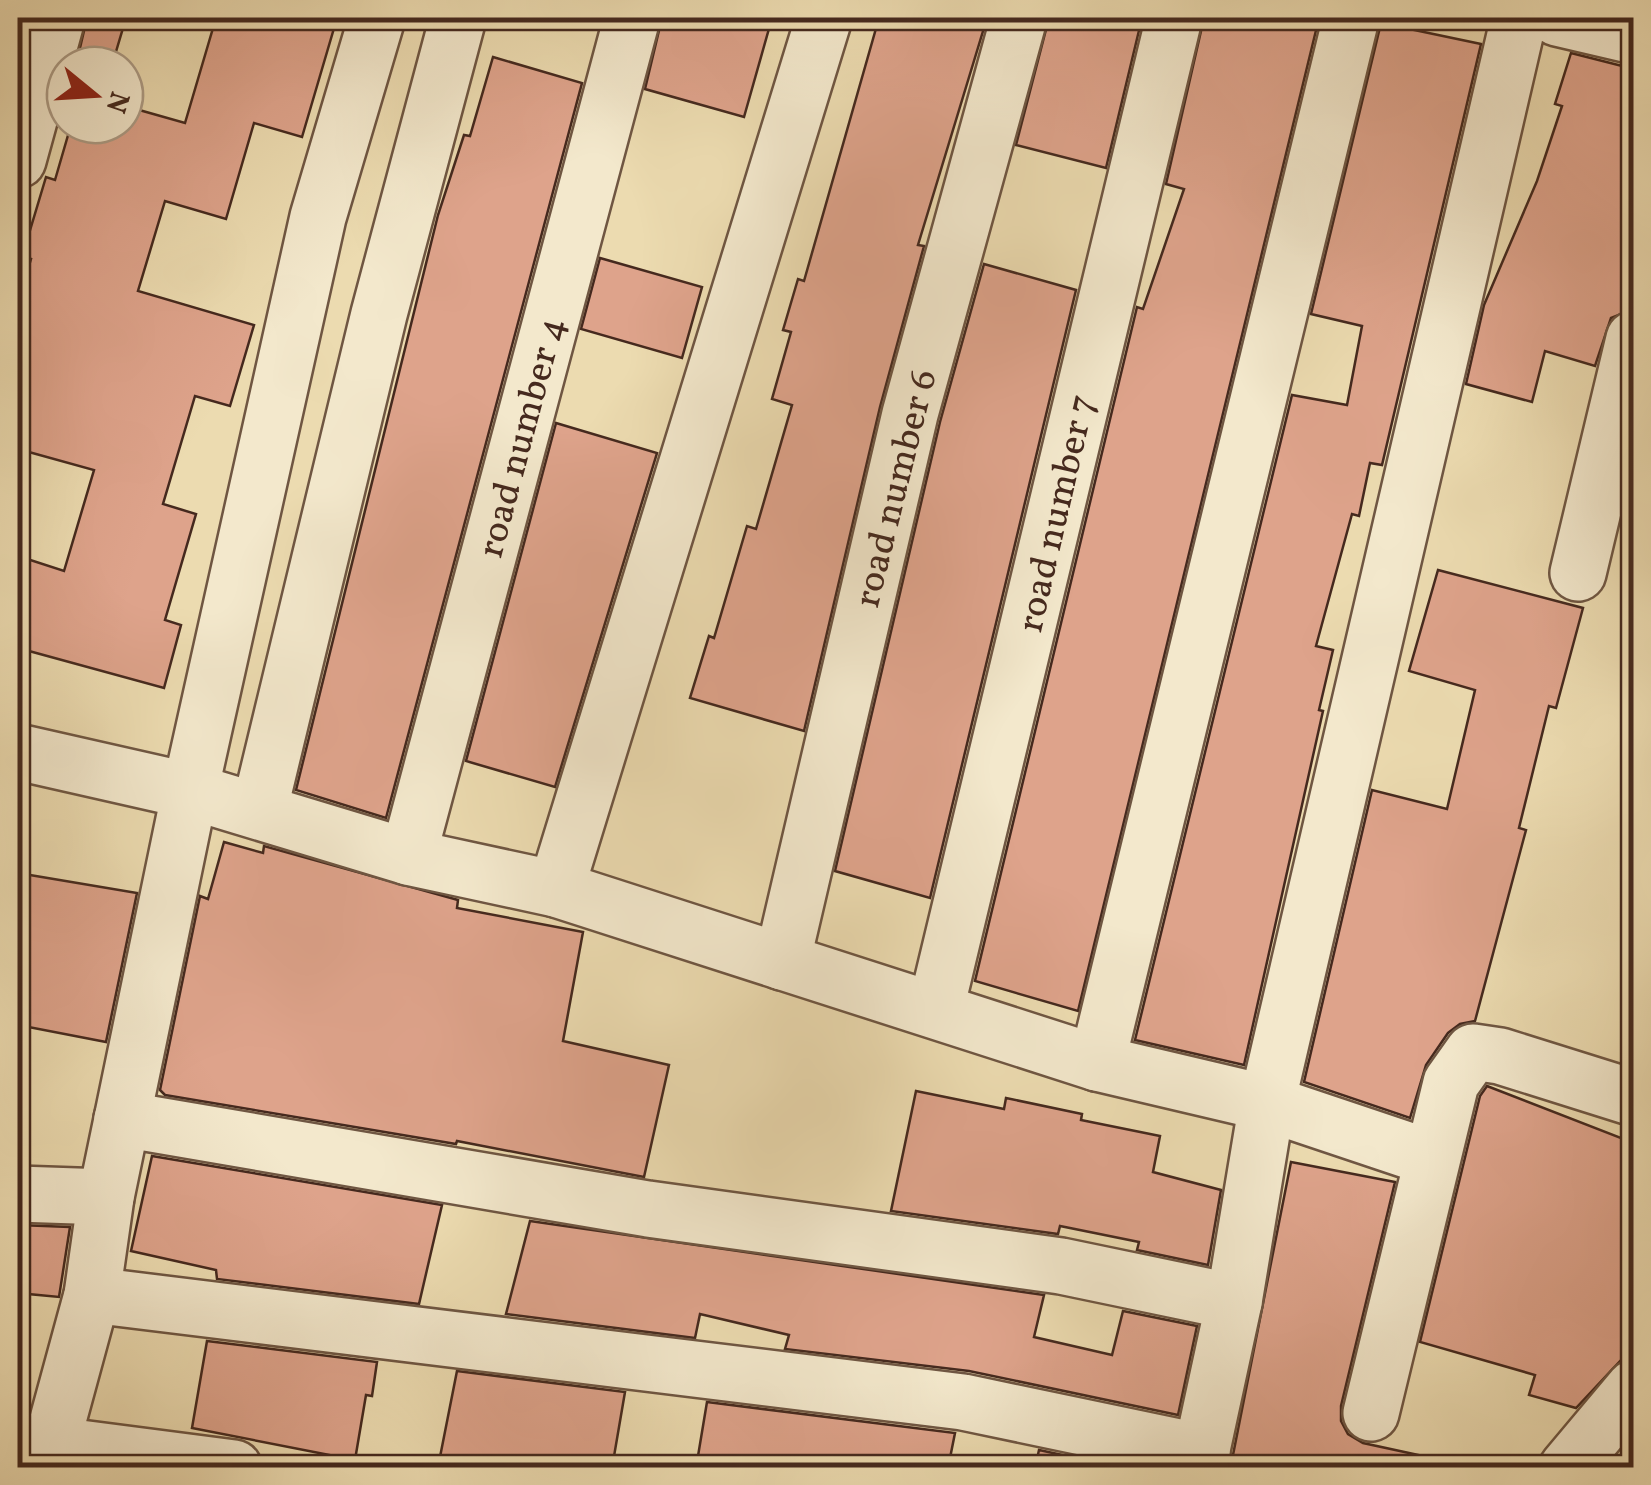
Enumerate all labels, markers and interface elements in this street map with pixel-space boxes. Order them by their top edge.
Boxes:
north arrow [45,45,145,145]
text: N [95,86,138,118]
street label: road number 4 [466,312,581,564]
street label: road number 6 [842,364,953,613]
street label: road number 7 [1005,390,1112,638]

